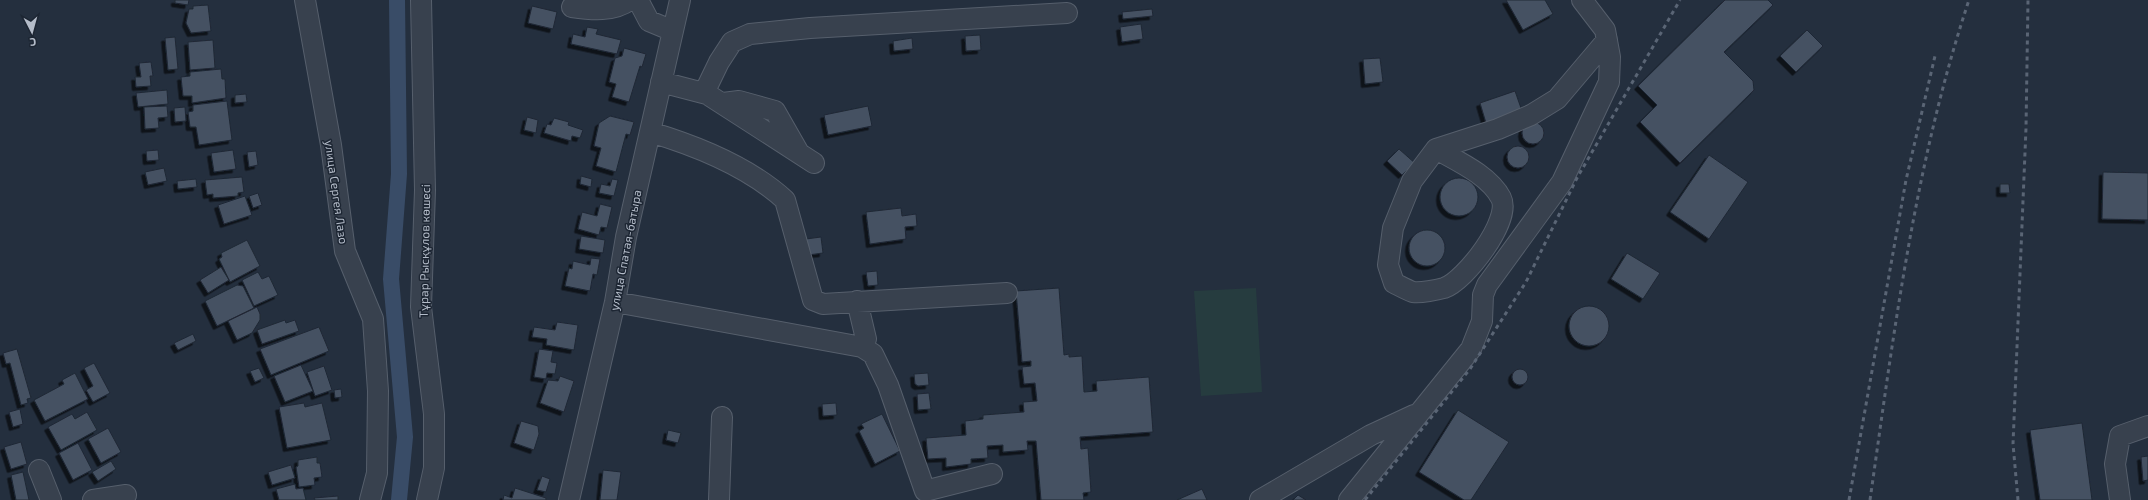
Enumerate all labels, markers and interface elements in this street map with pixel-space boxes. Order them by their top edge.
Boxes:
north arrow [12,12,52,52]
text: С [29,36,37,49]
street label: улица Сергея Лазо [322,139,351,245]
street label: Тұрар Рысқұлов көшесі [416,184,432,318]
street label: улица Спатая-батыра [606,188,645,312]

